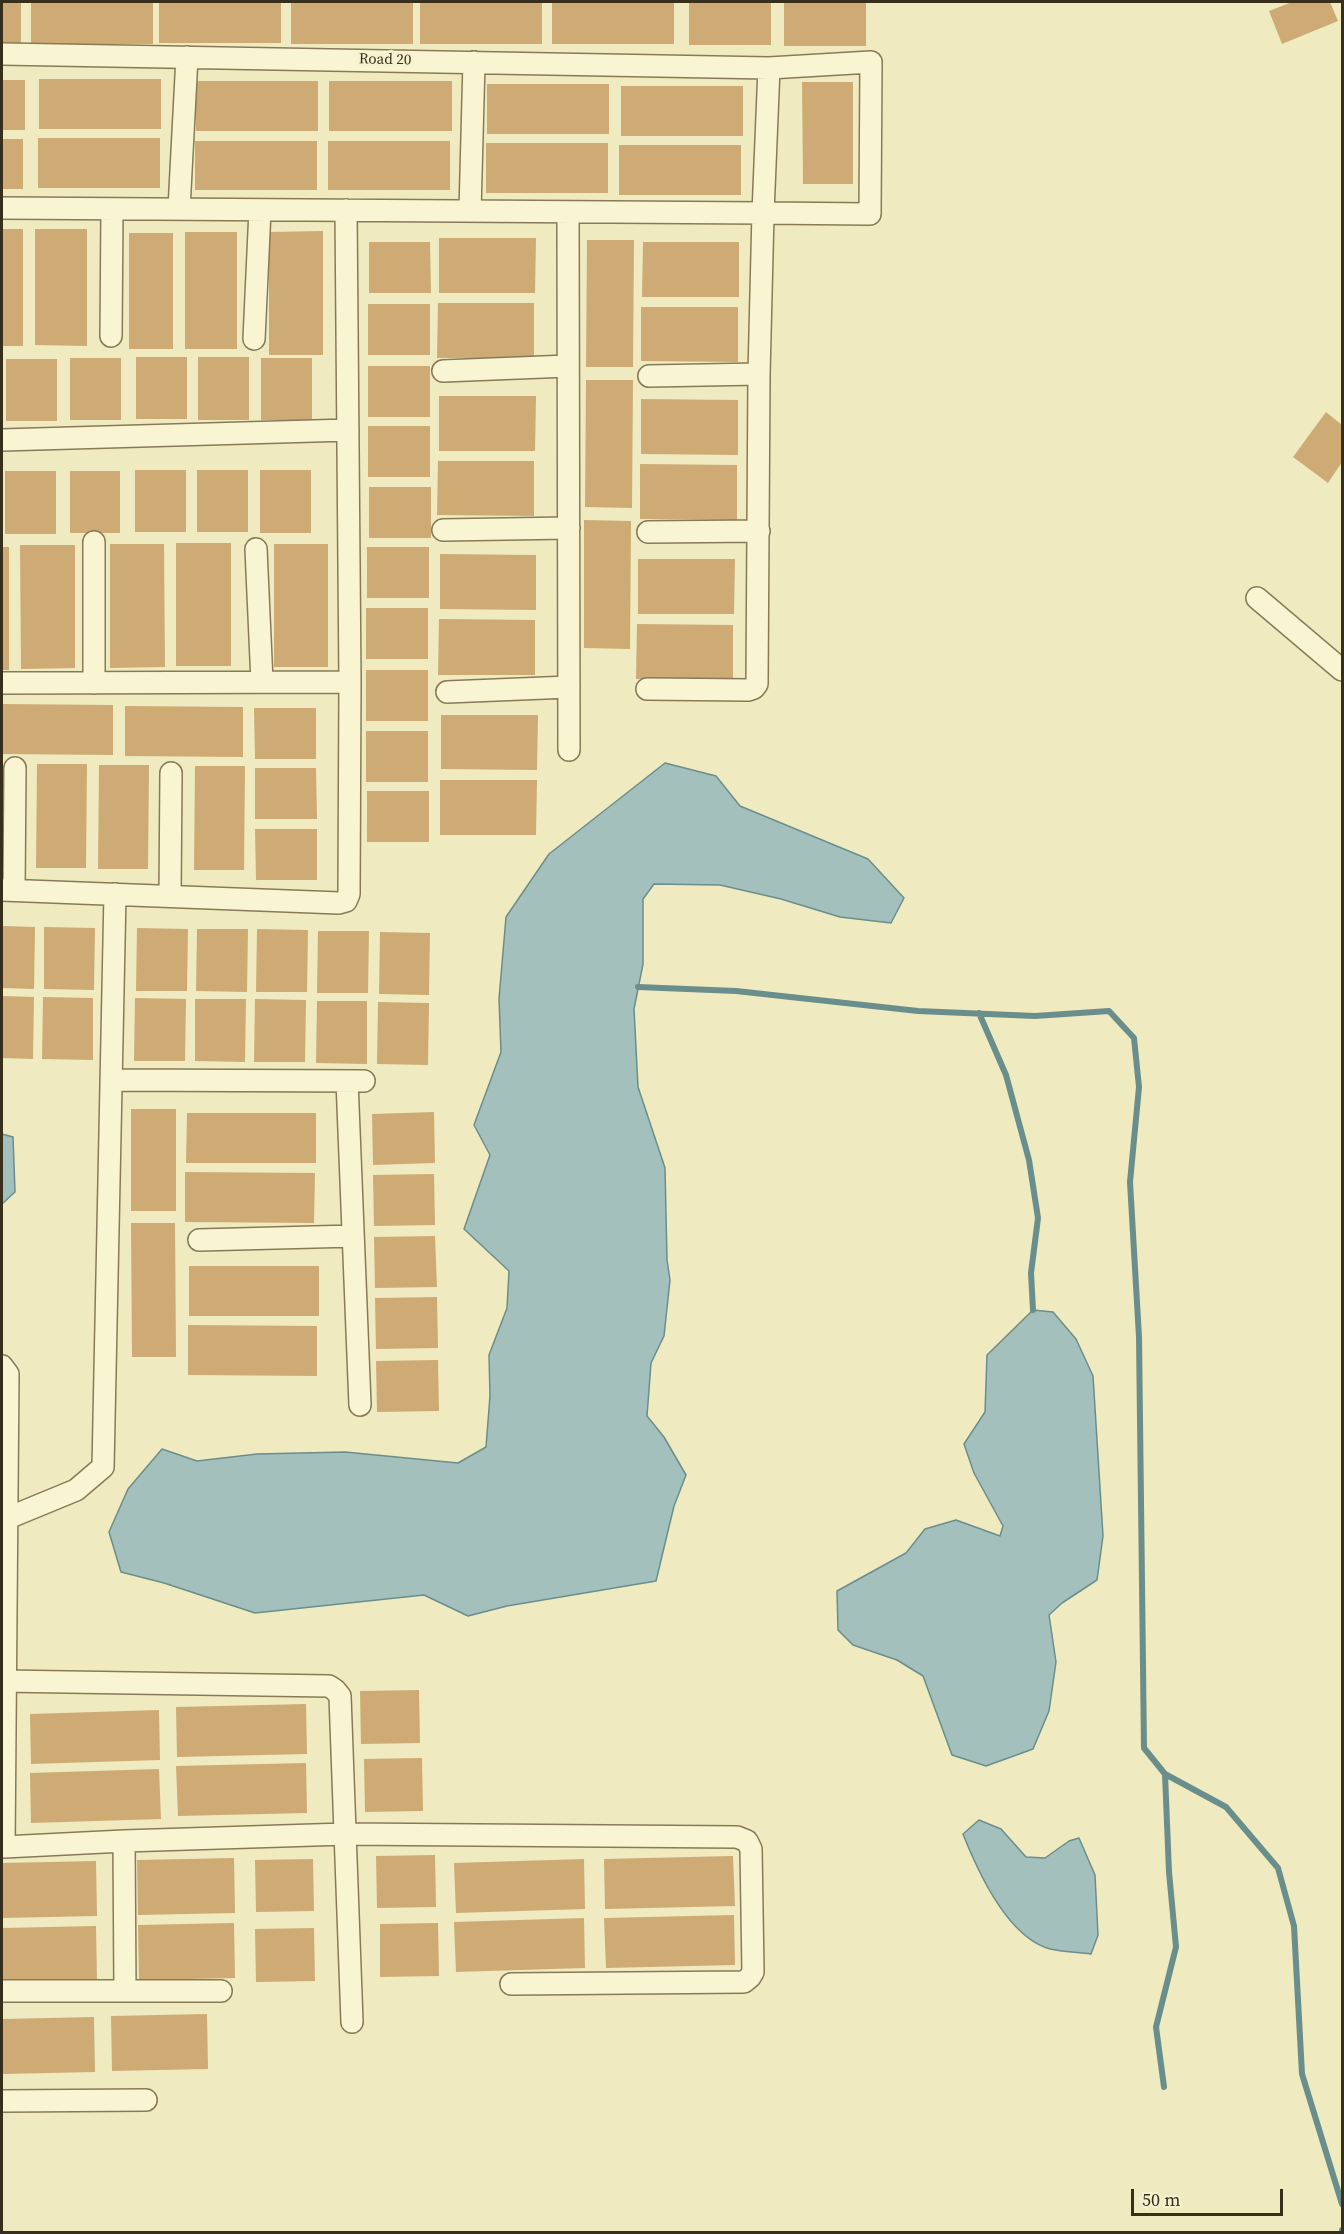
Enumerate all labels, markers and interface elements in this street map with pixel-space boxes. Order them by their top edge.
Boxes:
street label: Road 20 [359,51,411,69]
scale bar [1134,2177,1286,2215]
text: 50 m [1142,2187,1180,2212]

